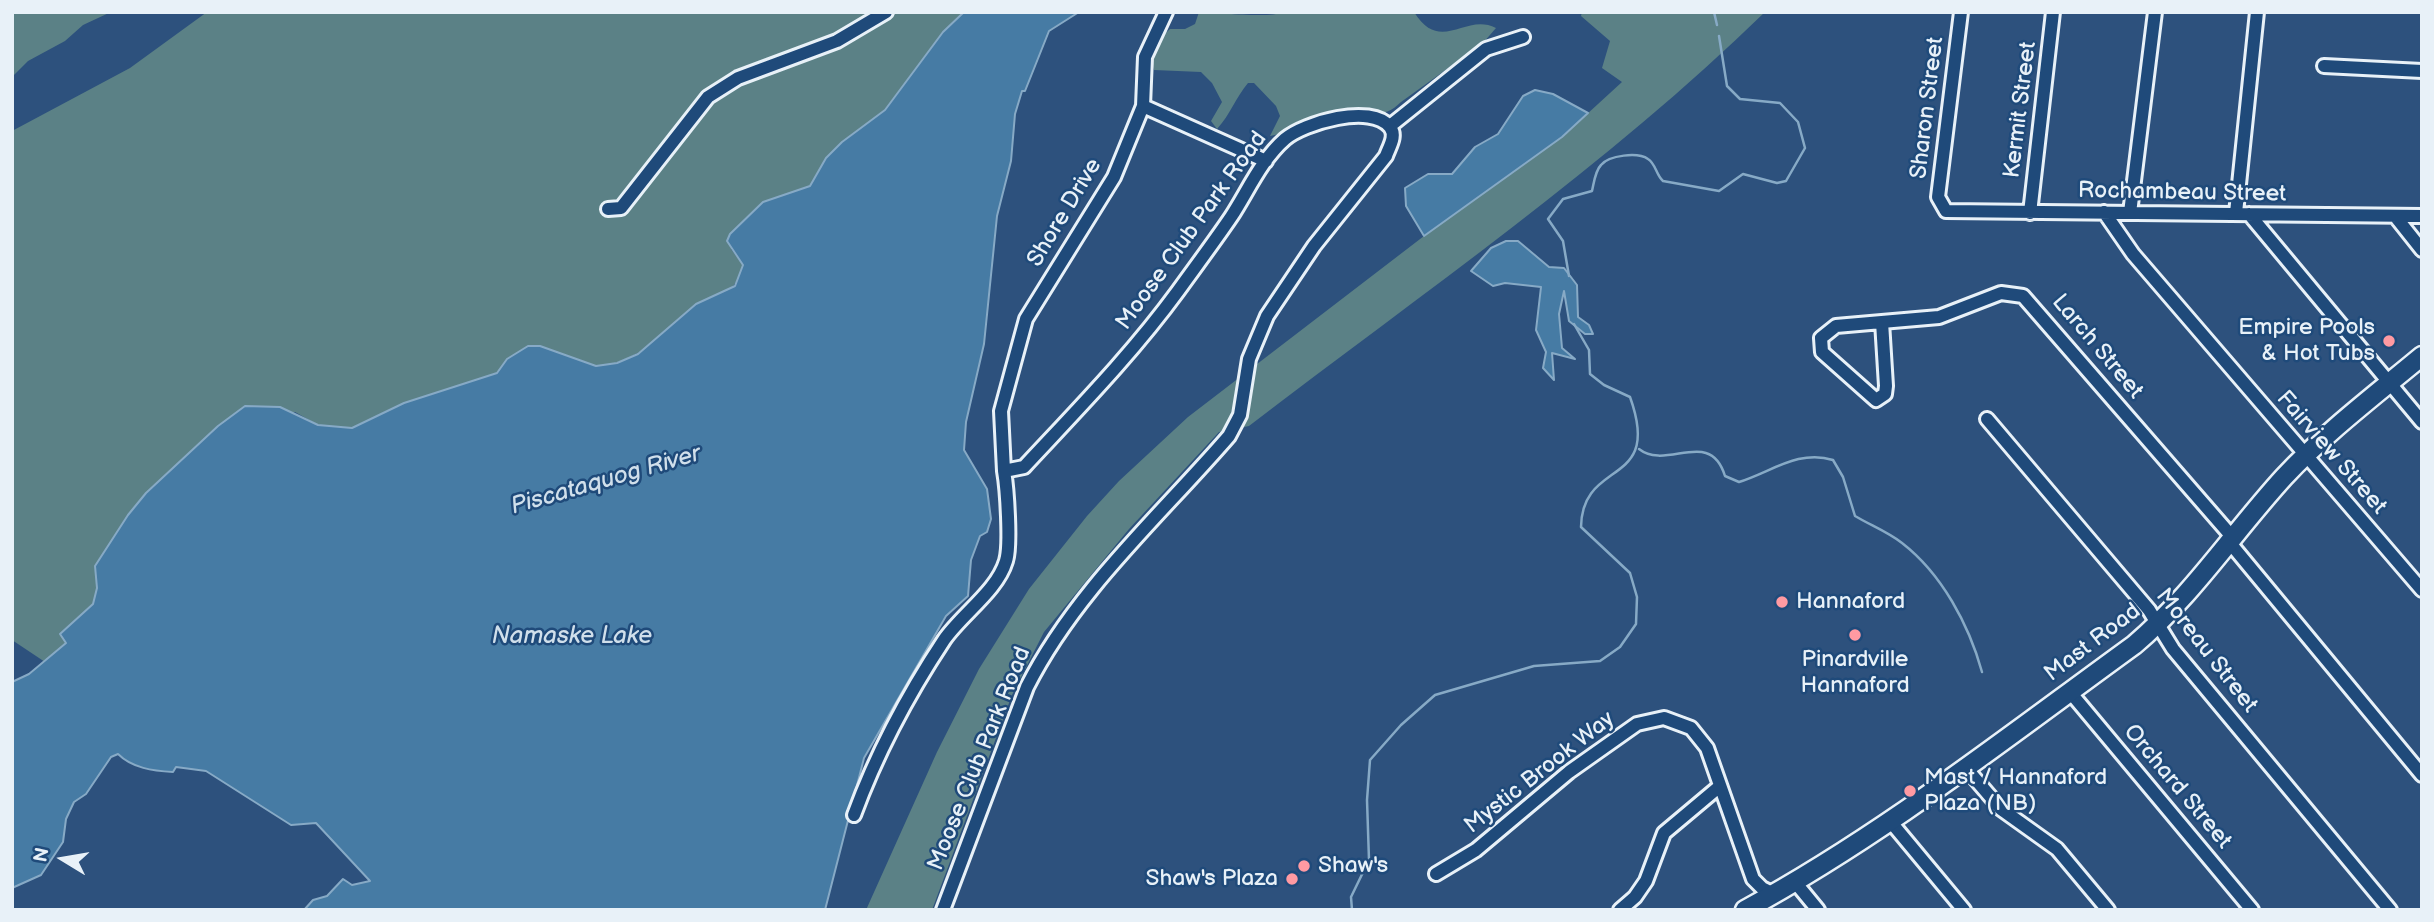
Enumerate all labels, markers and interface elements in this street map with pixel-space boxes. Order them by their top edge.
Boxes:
street label: Sharon Street [1906,35,1950,181]
street label: Kermit Street [1999,40,2043,180]
street label: Moose Club Park Road [1111,126,1273,336]
street label: Shore Drive [1022,154,1108,272]
street label: Rochambeau Street [2078,177,2286,209]
street label: Larch Street [2045,289,2149,405]
place label: Empire Pools & Hot Tubs [2238,314,2375,368]
marker: Empire Pools & Hot Tubs [2381,333,2397,349]
street label: Fairview Street [2270,386,2392,520]
water label: Piscataquog River [508,440,704,522]
street label: Moreau Street [2149,584,2263,718]
place label: Hannaford [1796,588,1905,616]
marker: Hannaford [1774,594,1790,610]
street label: Mast Road [2040,598,2146,688]
water label: Namaske Lake [492,623,652,651]
marker: Pinardville Hannaford [1847,627,1863,643]
street label: Moose Club Park Road [923,643,1037,875]
place label: Pinardville Hannaford [1800,646,1910,700]
street label: Mystic Brook Way [1460,706,1620,840]
street label: Orchard Street [2117,719,2237,855]
place label: Mast / Hannaford Plaza (NB) [1924,764,2107,818]
marker: Mast / Hannaford Plaza (NB) [1902,783,1918,799]
north arrow [28,824,98,894]
text: N [29,846,55,864]
place label: Shaw's [1318,852,1388,880]
marker: Shaw's [1296,858,1312,874]
place label: Shaw's Plaza [1146,865,1278,893]
marker: Shaw's Plaza [1284,871,1300,887]

